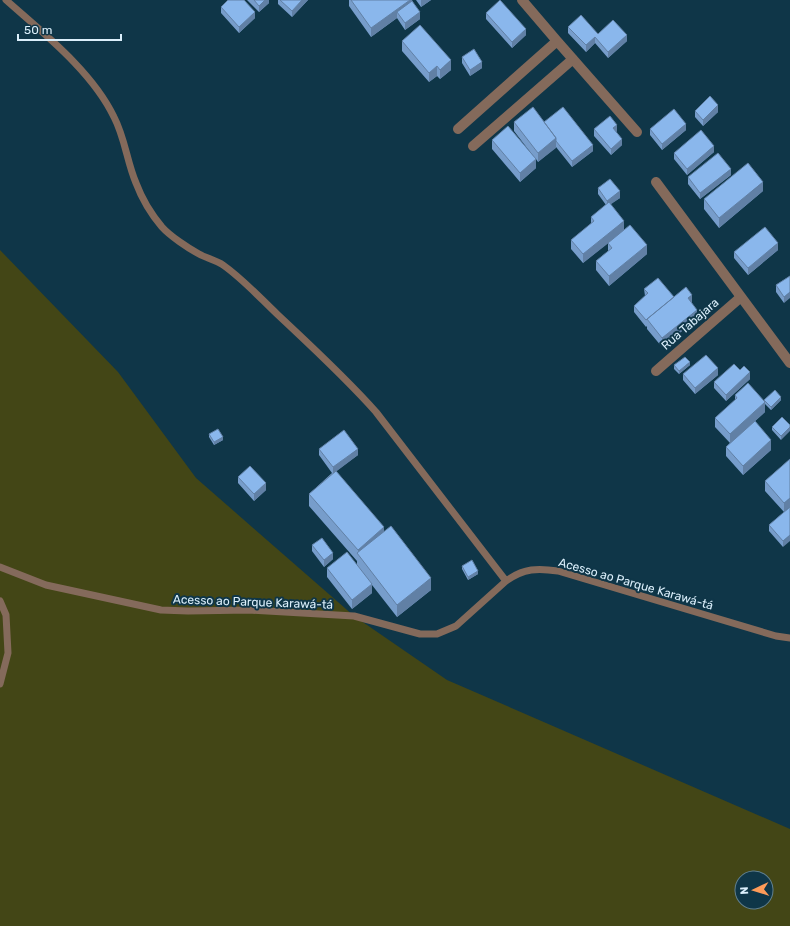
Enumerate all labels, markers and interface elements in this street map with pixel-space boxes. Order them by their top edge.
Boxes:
scale bar [18,16,121,42]
text: 50 m [24,23,52,37]
street label: Rua Tabajara [658,295,722,353]
street label: Acesso ao Parque Karawá-tá [557,555,715,613]
street label: Acesso ao Parque Karawá-tá [173,592,333,612]
north arrow [734,870,774,910]
text: N [738,886,751,895]

